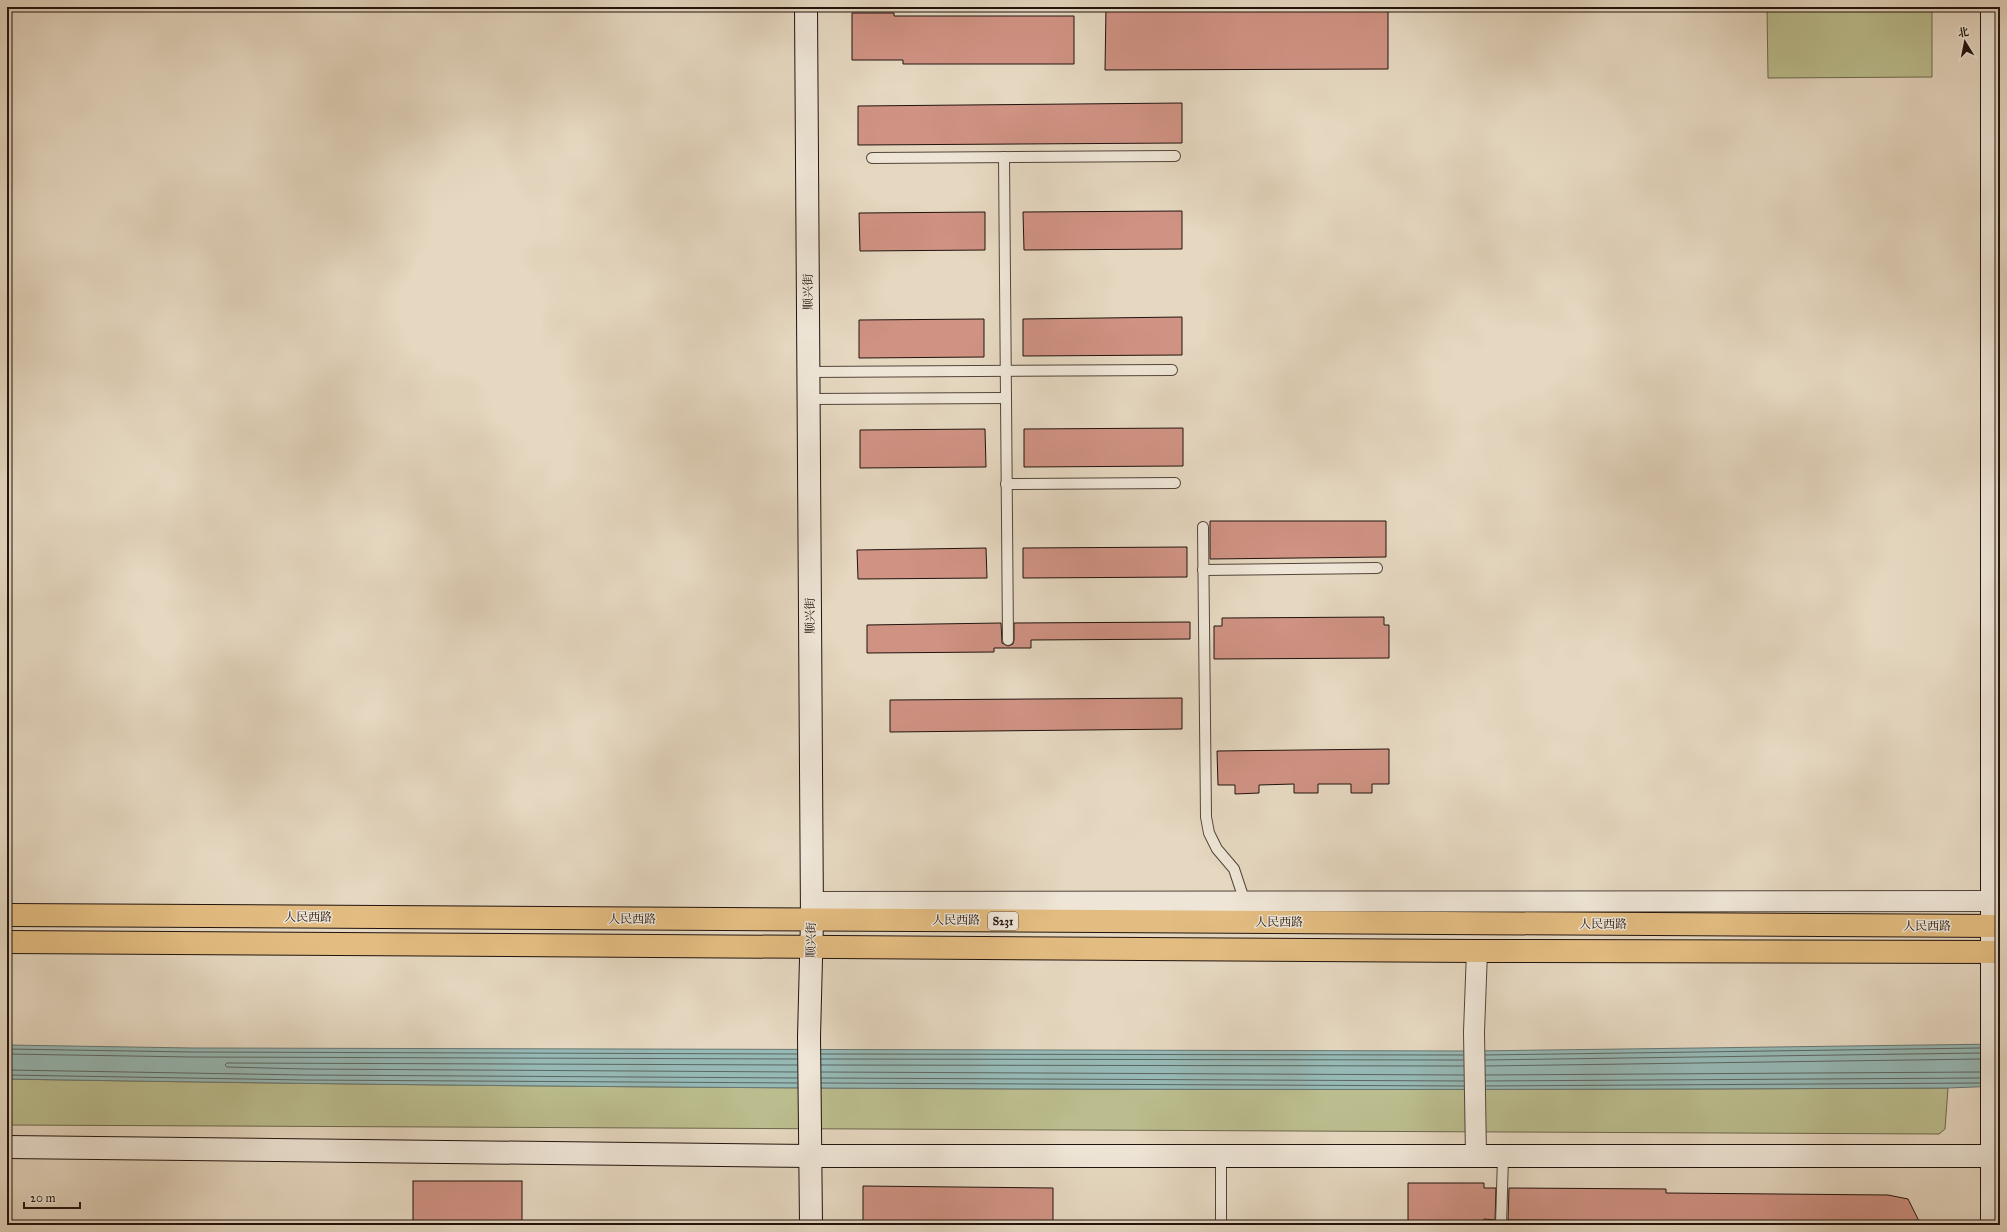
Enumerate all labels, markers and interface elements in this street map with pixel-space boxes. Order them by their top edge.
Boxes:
north arrow [1945,22,1985,62]
text: 北 [1957,25,1970,40]
street label: 顺兴街 [801,273,815,310]
street label: 顺兴街 [803,597,817,634]
street label: 人民西路 [284,910,332,924]
street label: 人民西路 [608,912,656,926]
road number: S231 [988,912,1018,930]
street label: 人民西路 [932,913,980,927]
street label: 人民西路 [1255,915,1303,929]
street label: 人民西路 [1579,917,1627,931]
street label: 人民西路 [1903,919,1951,933]
street label: 顺兴街 [804,921,818,958]
scale bar [24,1184,80,1210]
text: 20 m [30,1191,56,1205]

